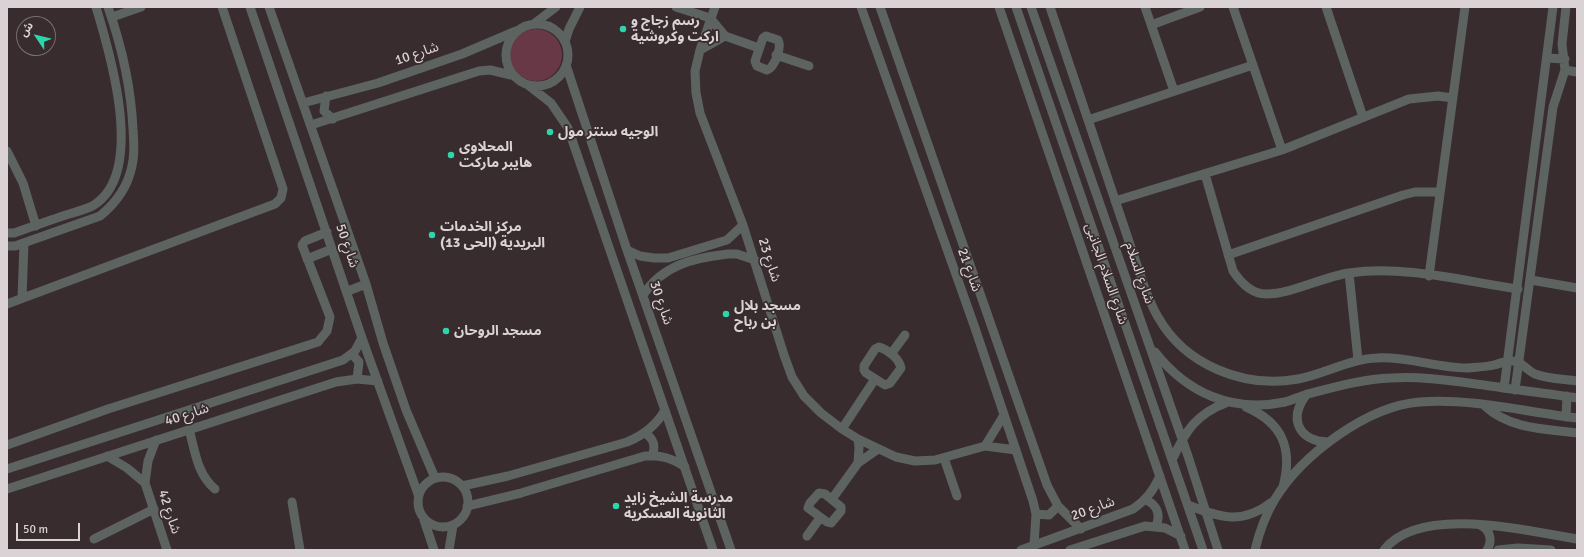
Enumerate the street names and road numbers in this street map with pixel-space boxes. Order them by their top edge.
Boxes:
street label: شارع 10 [393,39,441,69]
street label: شارع السلام الجانبى [1081,221,1131,327]
street label: شارع 50 [332,222,362,270]
street label: شارع 23 [754,236,784,284]
street label: شارع السلام [1121,240,1157,306]
street label: شارع 21 [953,246,985,294]
street label: شارع 30 [646,279,676,327]
street label: شارع 40 [163,400,211,430]
street label: شارع 42 [154,488,184,536]
street label: شارع 20 [1069,493,1117,525]

